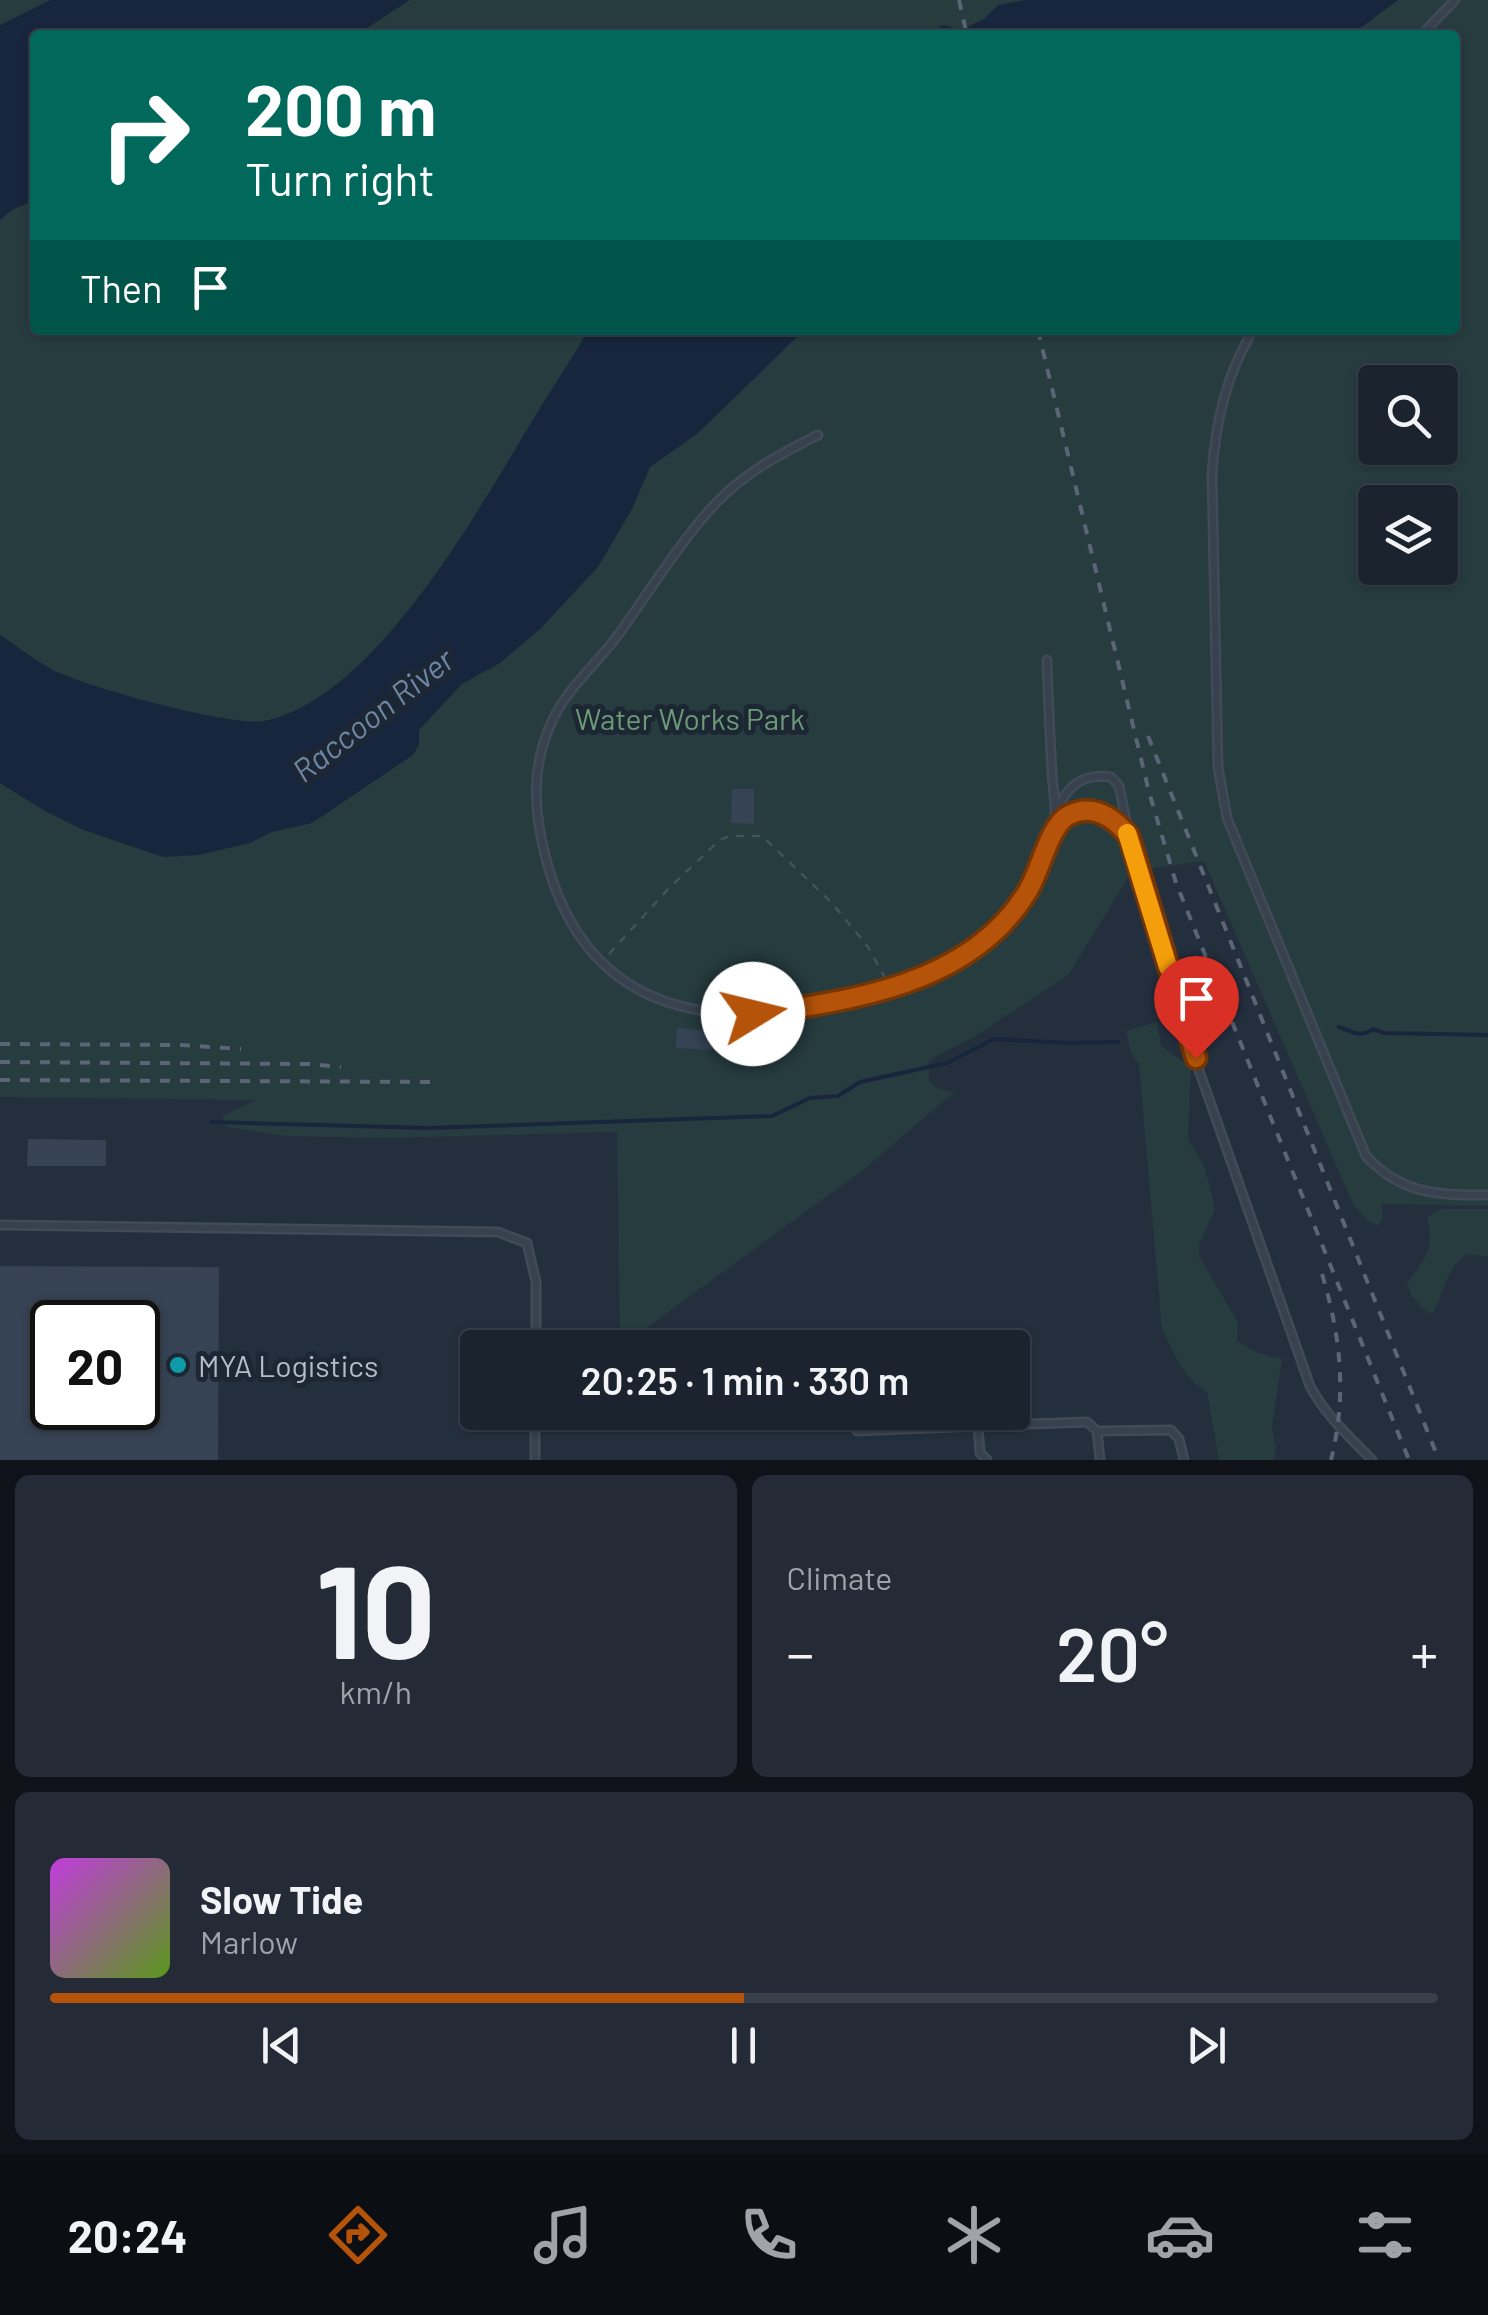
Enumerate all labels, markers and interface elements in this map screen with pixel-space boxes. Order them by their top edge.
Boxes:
text: 200 m [245,66,436,150]
icon: right [80,70,210,200]
text: Turn right [245,151,435,205]
icon: arrive [183,260,238,315]
text: Then [80,265,163,311]
map controls [1358,365,1458,585]
button: search [1358,365,1458,465]
button: layers [1358,485,1458,585]
water label: Raccoon River [284,638,461,789]
park label: Water Works Park [575,700,805,736]
pin [1154,956,1239,1059]
position arrow [701,962,805,1066]
icon: arrive [1169,971,1224,1026]
speed limit sign: 20 [30,1300,160,1430]
place label: MYA Logistics [198,1347,378,1383]
marker: MYA Logistics [167,1354,189,1376]
text: 20:25 · 1 min · 330 m [581,1357,909,1403]
text: 10 [316,1529,436,1685]
text: Climate [787,1558,892,1596]
text: 20° [1056,1607,1168,1697]
text: − [787,1619,814,1685]
text: + [1410,1619,1438,1685]
text: km/h [340,1672,412,1710]
text: Slow Tide [200,1876,363,1922]
text: Marlow [200,1922,298,1960]
icon: previous [254,2018,309,2073]
icon: pause [716,2018,771,2073]
icon: next [1179,2018,1234,2073]
icon: directions [323,2200,393,2270]
icon: music [528,2200,598,2270]
icon: phone [734,2200,804,2270]
icon: climate [939,2200,1009,2270]
icon: car [1145,2200,1215,2270]
icon: filters [1350,2200,1420,2270]
text: 20:24 [68,2208,187,2262]

